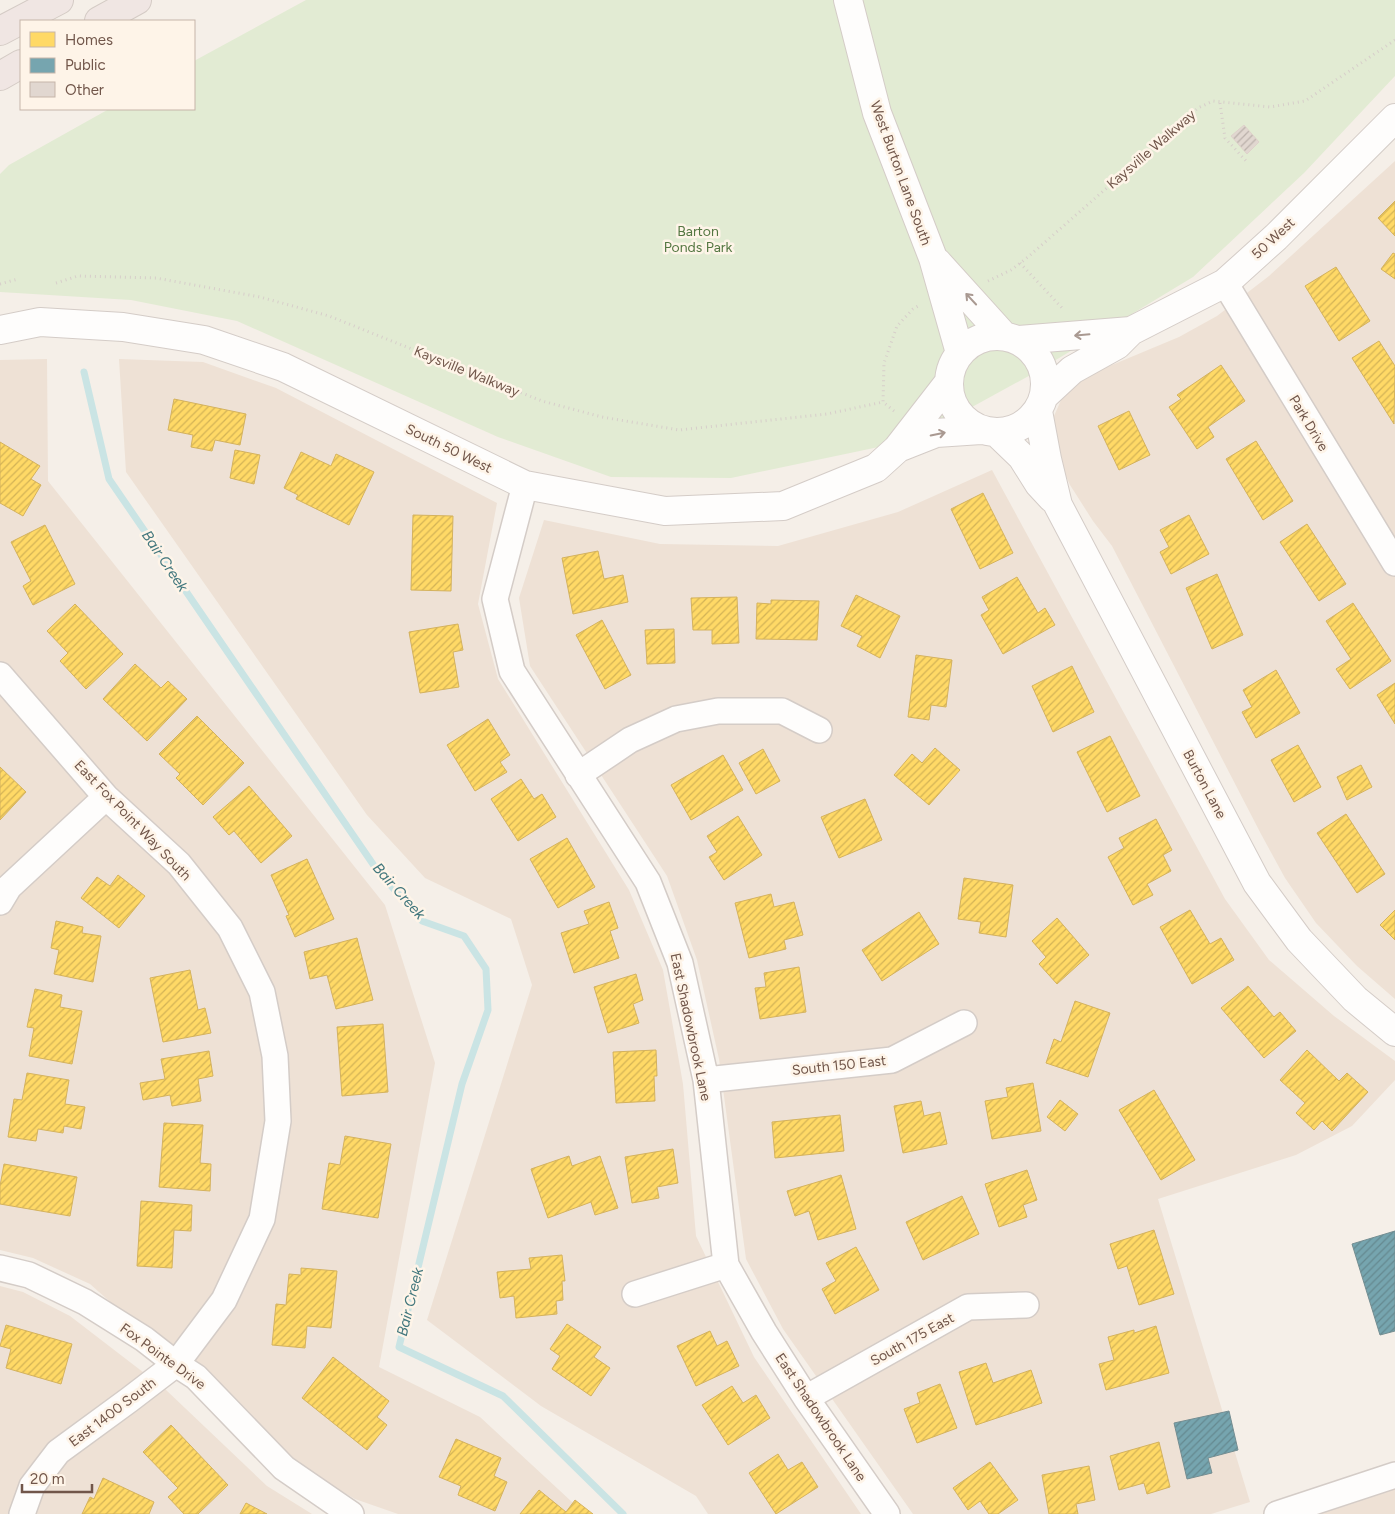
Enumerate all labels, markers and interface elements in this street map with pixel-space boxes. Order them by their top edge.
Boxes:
legend [20,20,195,110]
text: Homes [65,31,113,49]
text: Public [65,56,106,74]
text: Other [65,81,104,99]
street label: West Burton Lane South [866,99,935,248]
street label: Kaysville Walkway [1103,106,1200,193]
street label: 50 West [1248,214,1298,263]
park label: Barton Ponds Park [664,223,733,256]
one-way arrow [965,292,977,305]
one-way arrow [1075,330,1091,340]
street label: Kaysville Walkway [412,343,523,401]
street label: Park Drive [1285,392,1332,455]
street label: South 50 West [403,420,495,477]
one-way arrow [929,428,945,438]
water label: Bair Creek [138,527,192,596]
street label: Burton Lane [1179,747,1230,822]
street label: East Fox Point Way South [71,757,195,884]
water label: Bair Creek [369,859,430,924]
street label: East Shadowbrook Lane [667,952,715,1103]
street label: South 150 East [791,1052,887,1079]
water label: Bair Creek [393,1265,427,1338]
street label: South 175 East [867,1309,957,1369]
street label: Fox Pointe Drive [117,1320,209,1393]
street label: East Shadowbrook Lane [771,1350,870,1485]
street label: East 1400 South [66,1374,159,1451]
scale bar [22,1462,92,1494]
text: 20 m [30,1470,64,1488]

